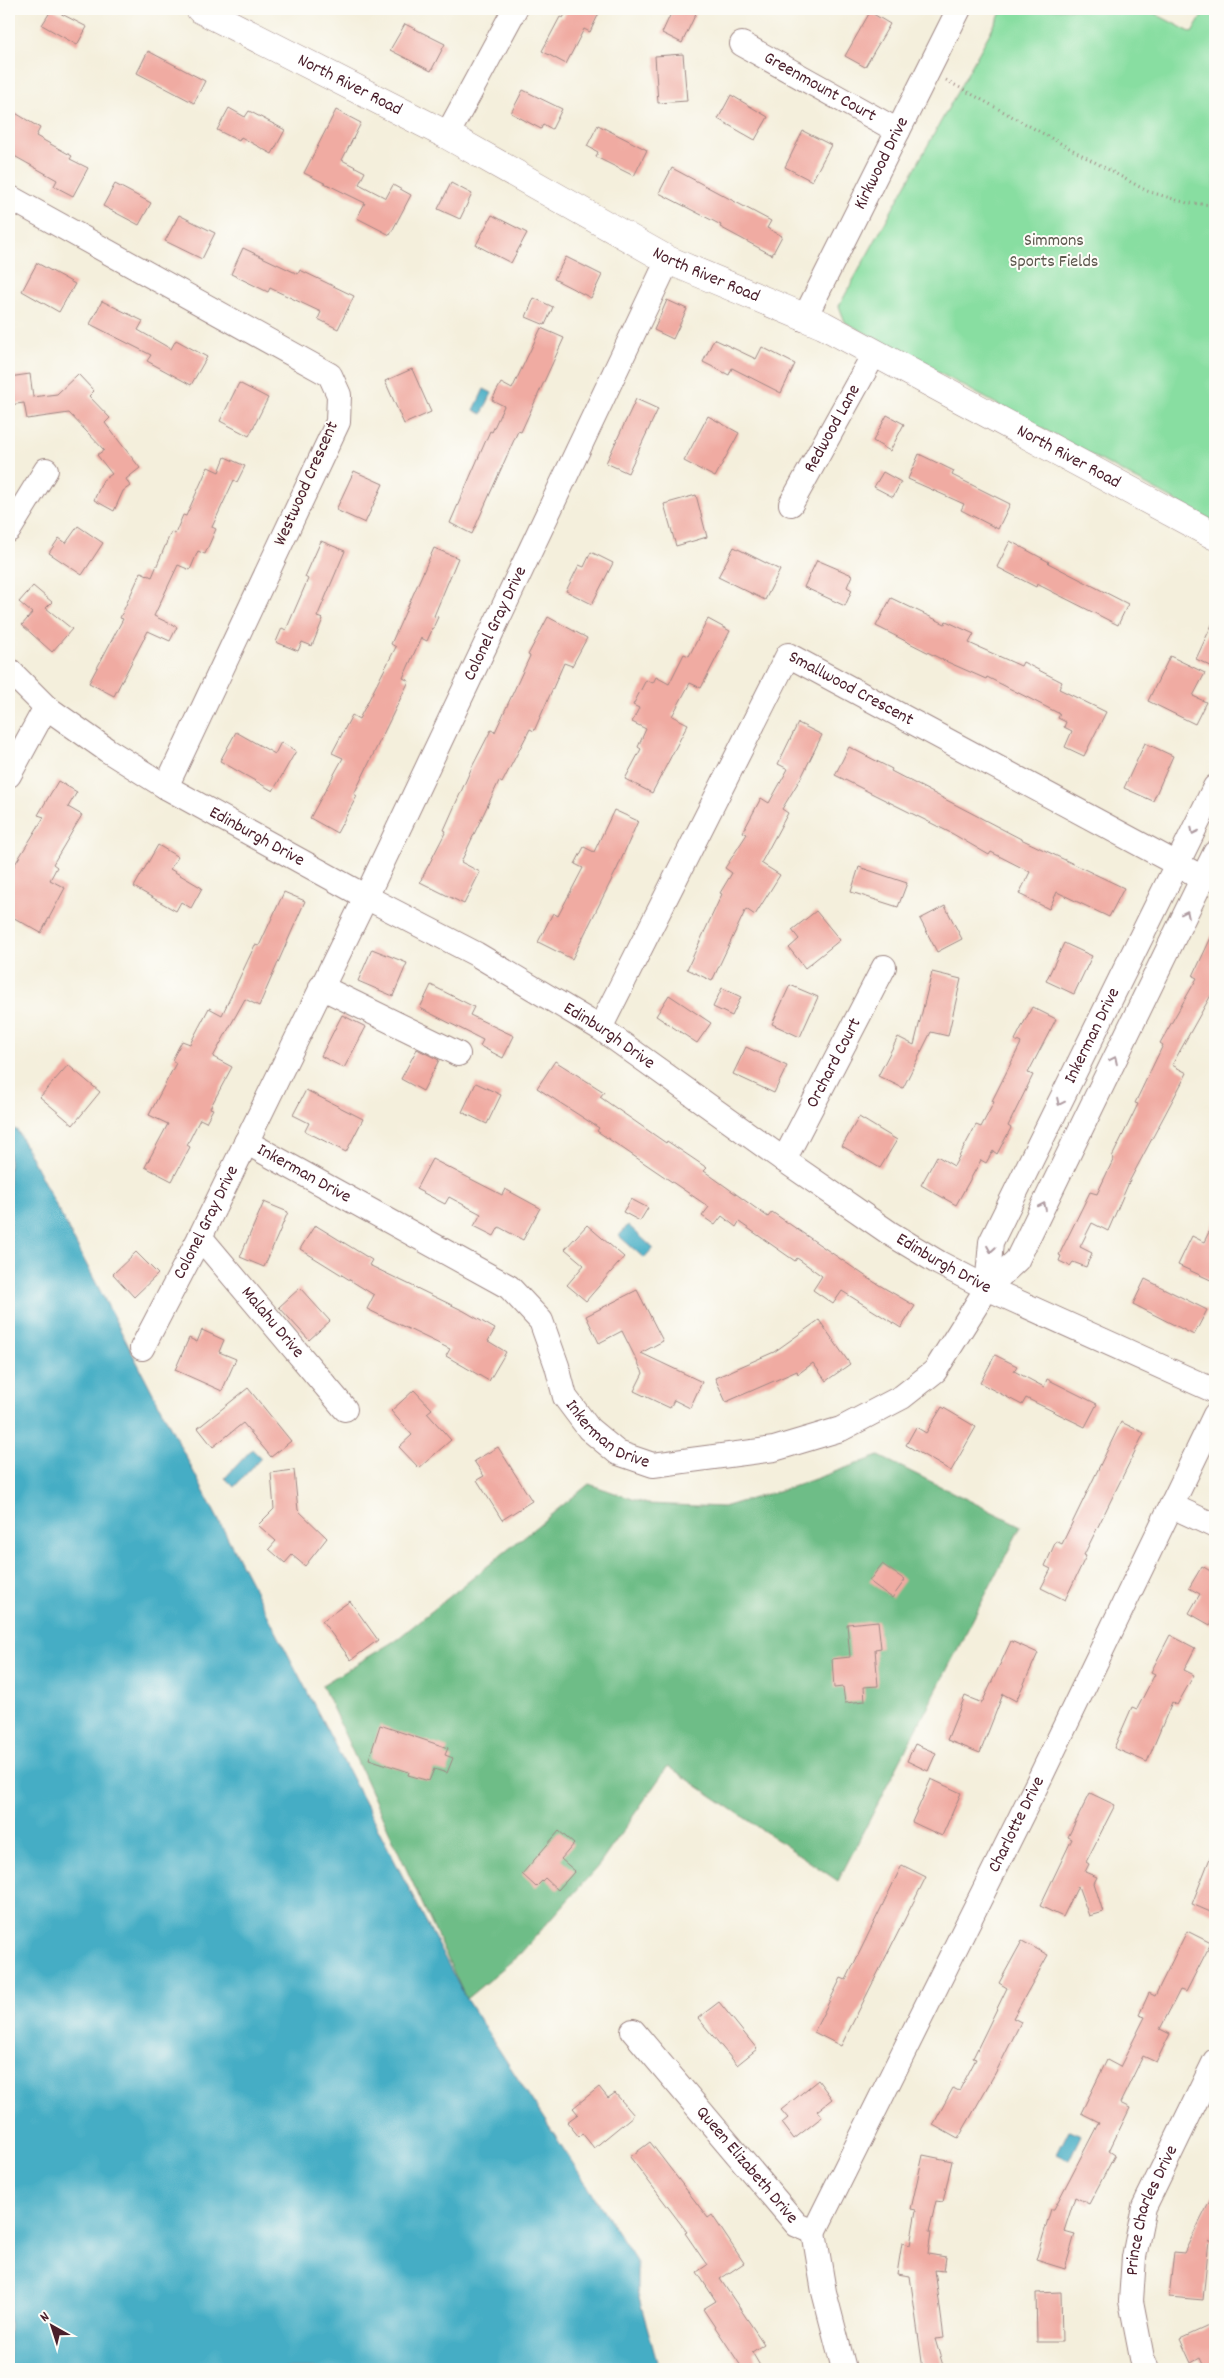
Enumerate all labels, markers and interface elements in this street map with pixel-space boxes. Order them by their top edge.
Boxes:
street label: Greenmount Court [759,46,881,129]
street label: North River Road [293,48,406,123]
street label: Kirkwood Drive [848,113,916,214]
park label: Simmons Sports Fields [1010,229,1098,275]
street label: North River Road [647,241,763,309]
street label: Redwood Lane [798,380,867,477]
street label: Westwood Crescent [268,417,346,550]
street label: North River Road [1012,419,1125,495]
street label: Colonel Gray Drive [458,562,533,685]
street label: Smallwood Crescent [784,645,918,733]
street label: Edinburgh Drive [204,800,309,873]
one-way arrow [1190,826,1200,835]
one-way arrow [1179,910,1190,919]
street label: Inkerman Drive [1058,984,1127,1088]
street label: Edinburgh Drive [558,996,660,1076]
street label: Orchard Court [800,1014,868,1113]
one-way arrow [1108,1056,1119,1065]
one-way arrow [1056,1097,1066,1106]
street label: Inkerman Drive [252,1138,355,1210]
street label: Colonel Gray Drive [167,1161,245,1284]
one-way arrow [1037,1202,1048,1211]
street label: Edinburgh Drive [891,1227,995,1300]
one-way arrow [986,1245,997,1253]
street label: Malahu Drive [235,1281,310,1364]
street label: Inkerman Drive [559,1395,653,1475]
street label: Charlotte Drive [982,1772,1051,1877]
street label: Queen Elizabeth Drive [690,2101,804,2230]
street label: Prince Charles Drive [1120,2141,1185,2276]
north arrow [28,2300,78,2350]
text: N [36,2307,54,2327]

